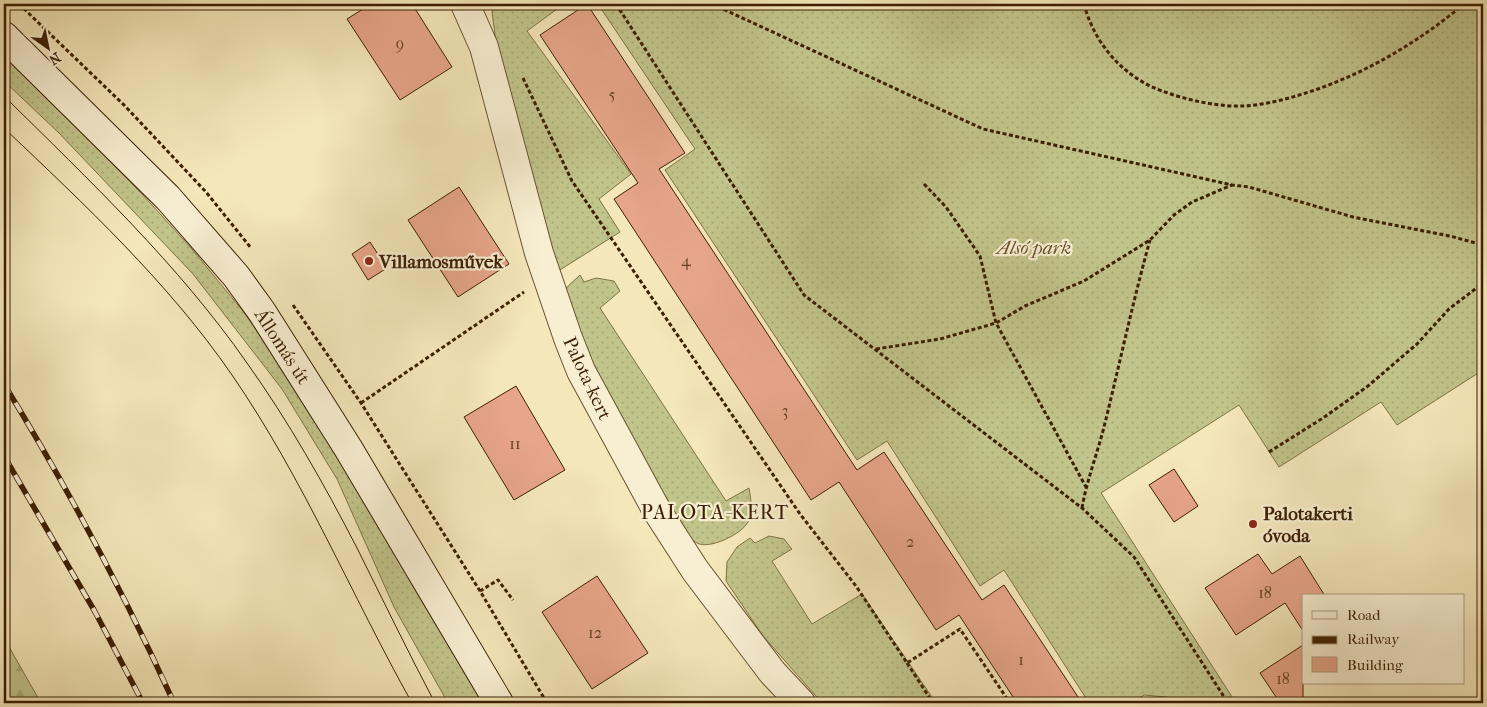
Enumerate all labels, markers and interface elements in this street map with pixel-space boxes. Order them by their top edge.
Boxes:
north arrow [22,22,72,72]
house number: 9 [396,34,404,53]
text: N [45,48,64,69]
house number: 5 [609,85,616,104]
park label: Alsó park [995,237,1071,259]
place label: Villamosművek [378,251,504,273]
house number: 4 [681,251,691,270]
marker: Villamosművek [363,255,375,267]
street label: Állomás út [249,304,315,389]
street label: Palota-kert [558,333,616,424]
house number: 3 [782,401,788,420]
house number: 11 [509,434,521,453]
district label: PALOTA-KERT [641,501,789,524]
place label: Palotakerti óvoda [1263,503,1353,547]
marker: Palotakerti óvoda [1247,518,1259,530]
house number: 2 [906,532,914,551]
house number: 18 [1258,583,1272,602]
legend [1302,594,1464,684]
text: Road [1347,606,1381,624]
house number: 12 [588,623,602,642]
text: Railway [1347,630,1400,648]
house number: 1 [1018,650,1024,669]
text: Building [1347,656,1404,674]
house number: 18 [1276,669,1290,688]

